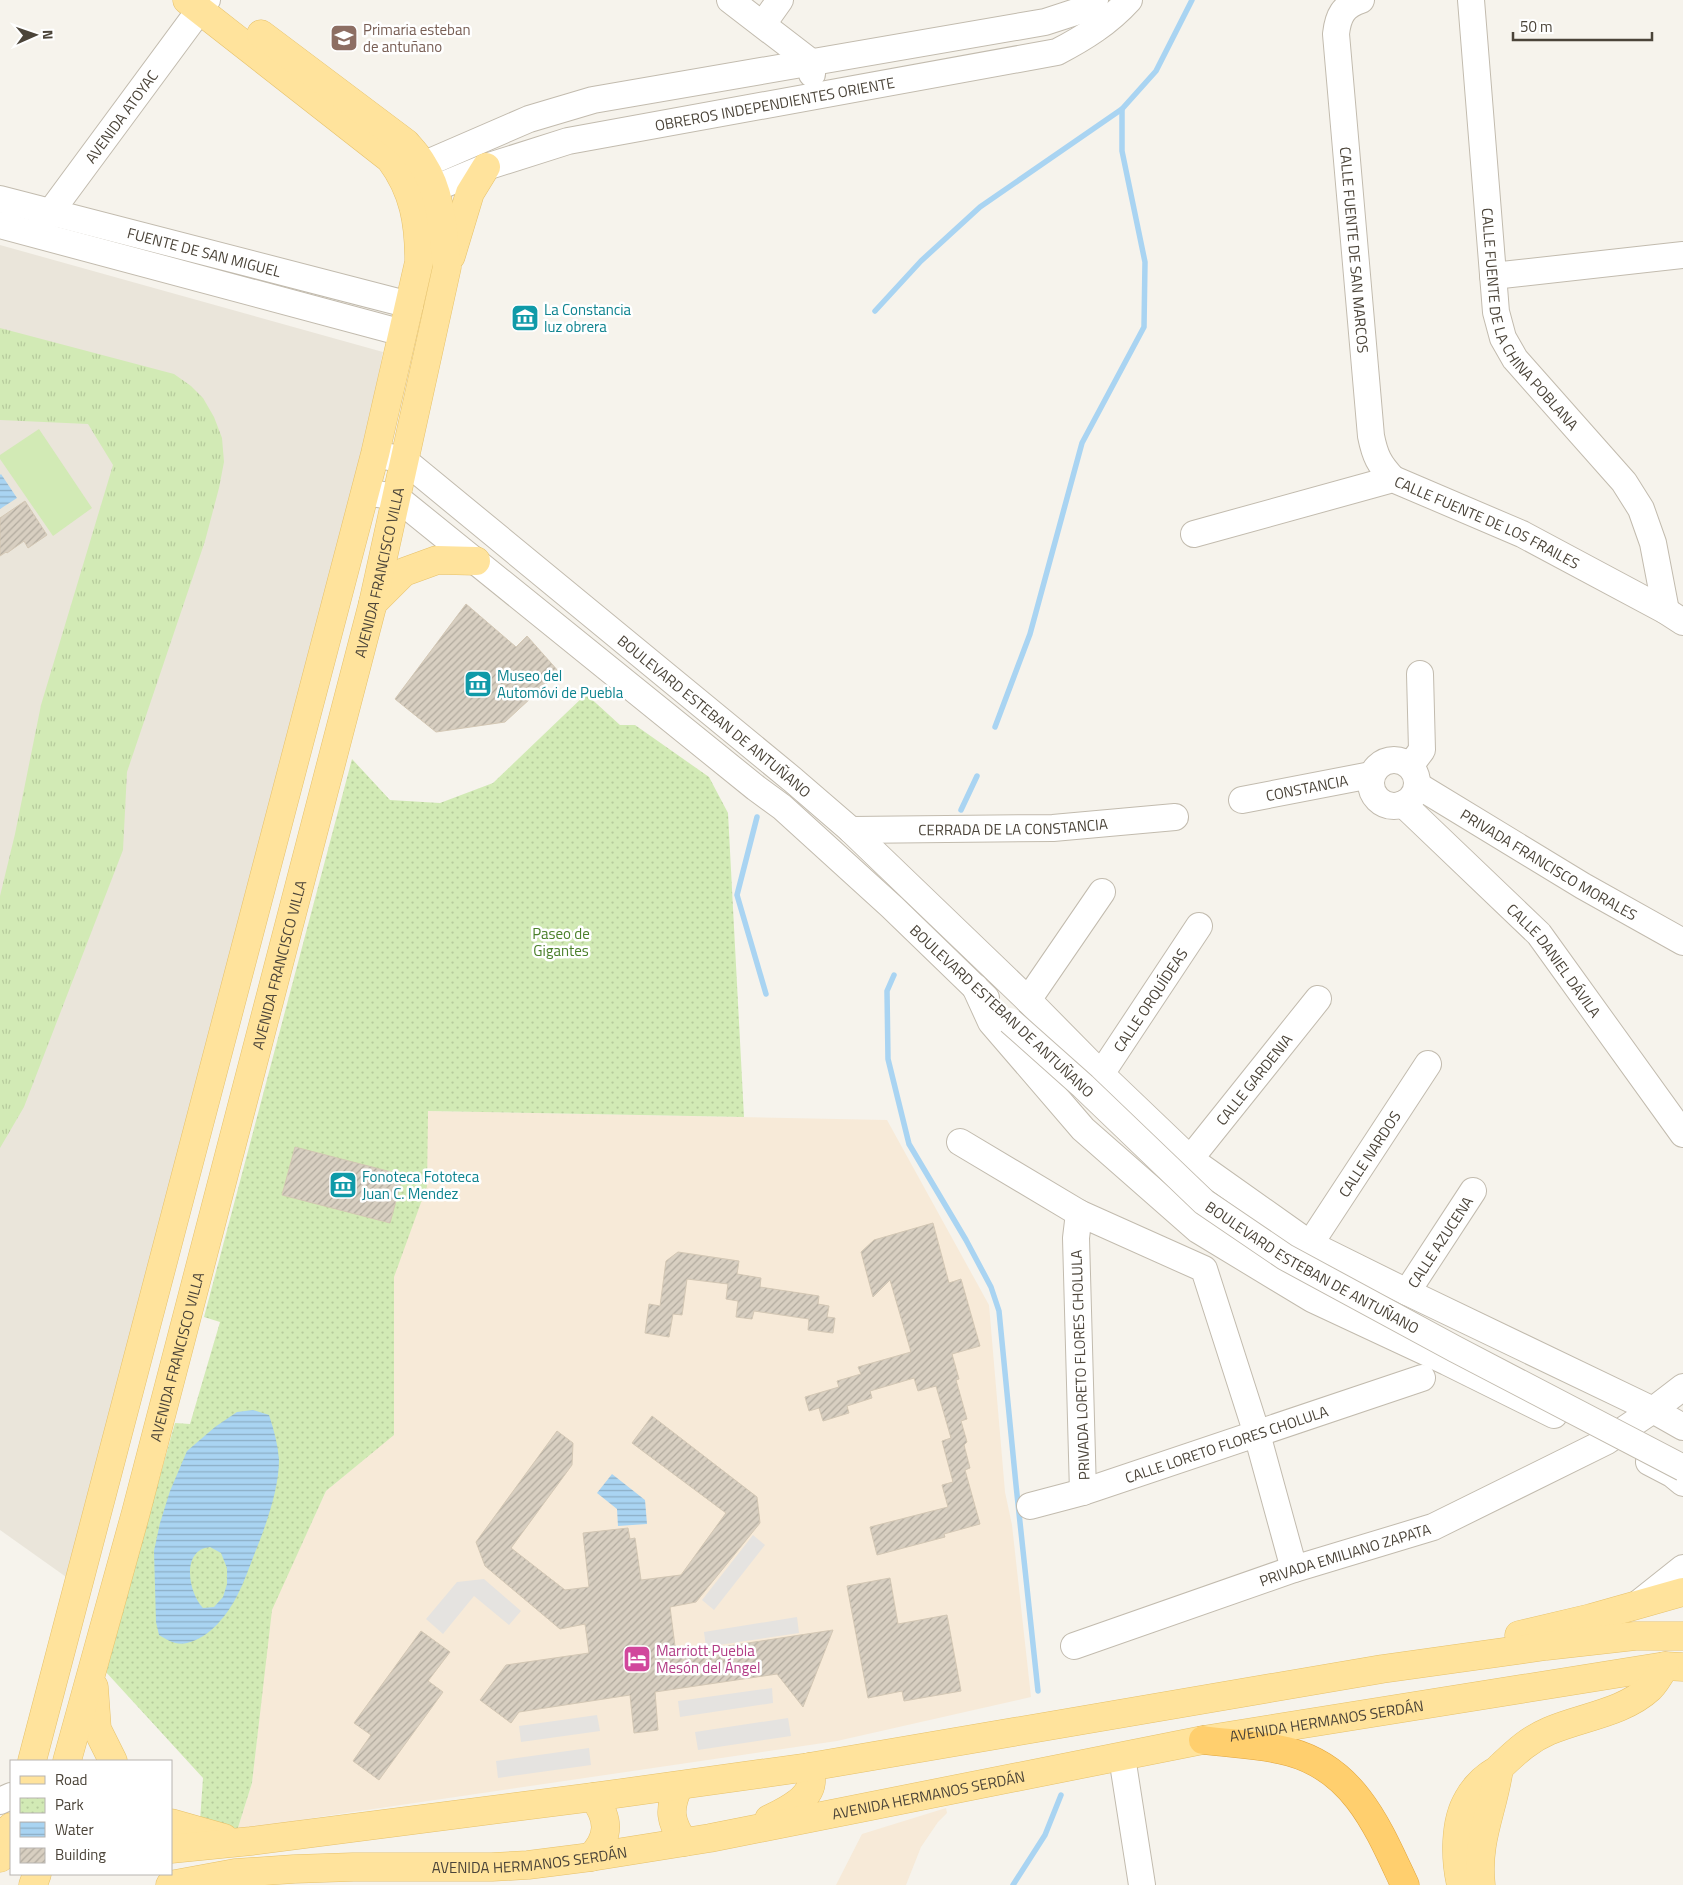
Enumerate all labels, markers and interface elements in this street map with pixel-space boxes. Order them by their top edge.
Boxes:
north arrow [10,10,60,60]
scale bar [1513,10,1652,42]
text: 50 m [1520,15,1553,38]
place label: Primaria esteban de antuñano [363,18,471,58]
school or university icon: Primaria esteban de antuñano [329,23,359,53]
text: N [38,29,59,40]
street label: AVENIDA ATOYAC [79,65,163,168]
street label: OBREROS INDEPENDIENTES ORIENTE [653,70,896,137]
street label: CALLE FUENTE DE SAN MARCOS [1334,146,1375,354]
street label: CALLE FUENTE DE LA CHINA POBLANA [1476,207,1584,435]
street label: FUENTE DE SAN MIGUEL [125,221,284,283]
place label: La Constancia luz obrera [544,298,632,338]
museum icon: La Constancia luz obrera [510,303,540,333]
street label: CALLE FUENTE DE LOS FRAILES [1391,470,1584,574]
street label: AVENIDA FRANCISCO VILLA [348,485,410,660]
street label: BOULEVARD ESTEBAN DE ANTUÑANO [613,629,817,803]
place label: Museo del Automóvi de Puebla [497,664,624,704]
museum icon: Museo del Automóvi de Puebla [463,669,493,699]
street label: CONSTANCIA [1264,768,1350,807]
street label: PRIVADA FRANCISCO MORALES [1456,803,1642,926]
street label: CERRADA DE LA CONSTANCIA [918,812,1109,841]
street label: AVENIDA FRANCISCO VILLA [246,877,312,1052]
street label: CALLE DANIEL DÁVILA [1502,898,1607,1022]
street label: BOULEVARD ESTEBAN DE ANTUÑANO [905,919,1099,1103]
park label: Paseo de Gigantes [532,922,590,962]
street label: CALLE ORQUÍDEAS [1107,943,1193,1056]
street label: CALLE GARDENIA [1210,1029,1298,1130]
street label: CALLE NARDOS [1332,1106,1406,1201]
place label: Fonoteca Fototeca Juan C. Mendez [362,1165,480,1205]
museum icon: Fonoteca Fototeca Juan C. Mendez [328,1170,358,1200]
street label: CALLE AZUCENA [1401,1191,1478,1292]
street label: BOULEVARD ESTEBAN DE ANTUÑANO [1201,1195,1424,1339]
street label: PRIVADA LORETO FLORES CHOLULA [1064,1249,1096,1481]
street label: AVENIDA FRANCISCO VILLA [143,1269,210,1444]
street label: CALLE LORETO FLORES CHOLULA [1122,1399,1331,1489]
street label: PRIVADA EMILIANO ZAPATA [1256,1517,1433,1592]
place label: Marriott Puebla Mesón del Ángel [656,1639,760,1679]
hotel icon: Marriott Puebla Mesón del Ángel [622,1644,652,1674]
street label: AVENIDA HERMANOS SERDÁN [1228,1693,1425,1747]
legend [10,1760,172,1875]
street label: AVENIDA HERMANOS SERDÁN [830,1764,1027,1825]
text: Road [55,1768,87,1791]
text: Park [55,1793,84,1816]
text: Water [55,1818,94,1841]
street label: AVENIDA HERMANOS SERDÁN [432,1840,629,1879]
text: Building [55,1843,106,1866]

